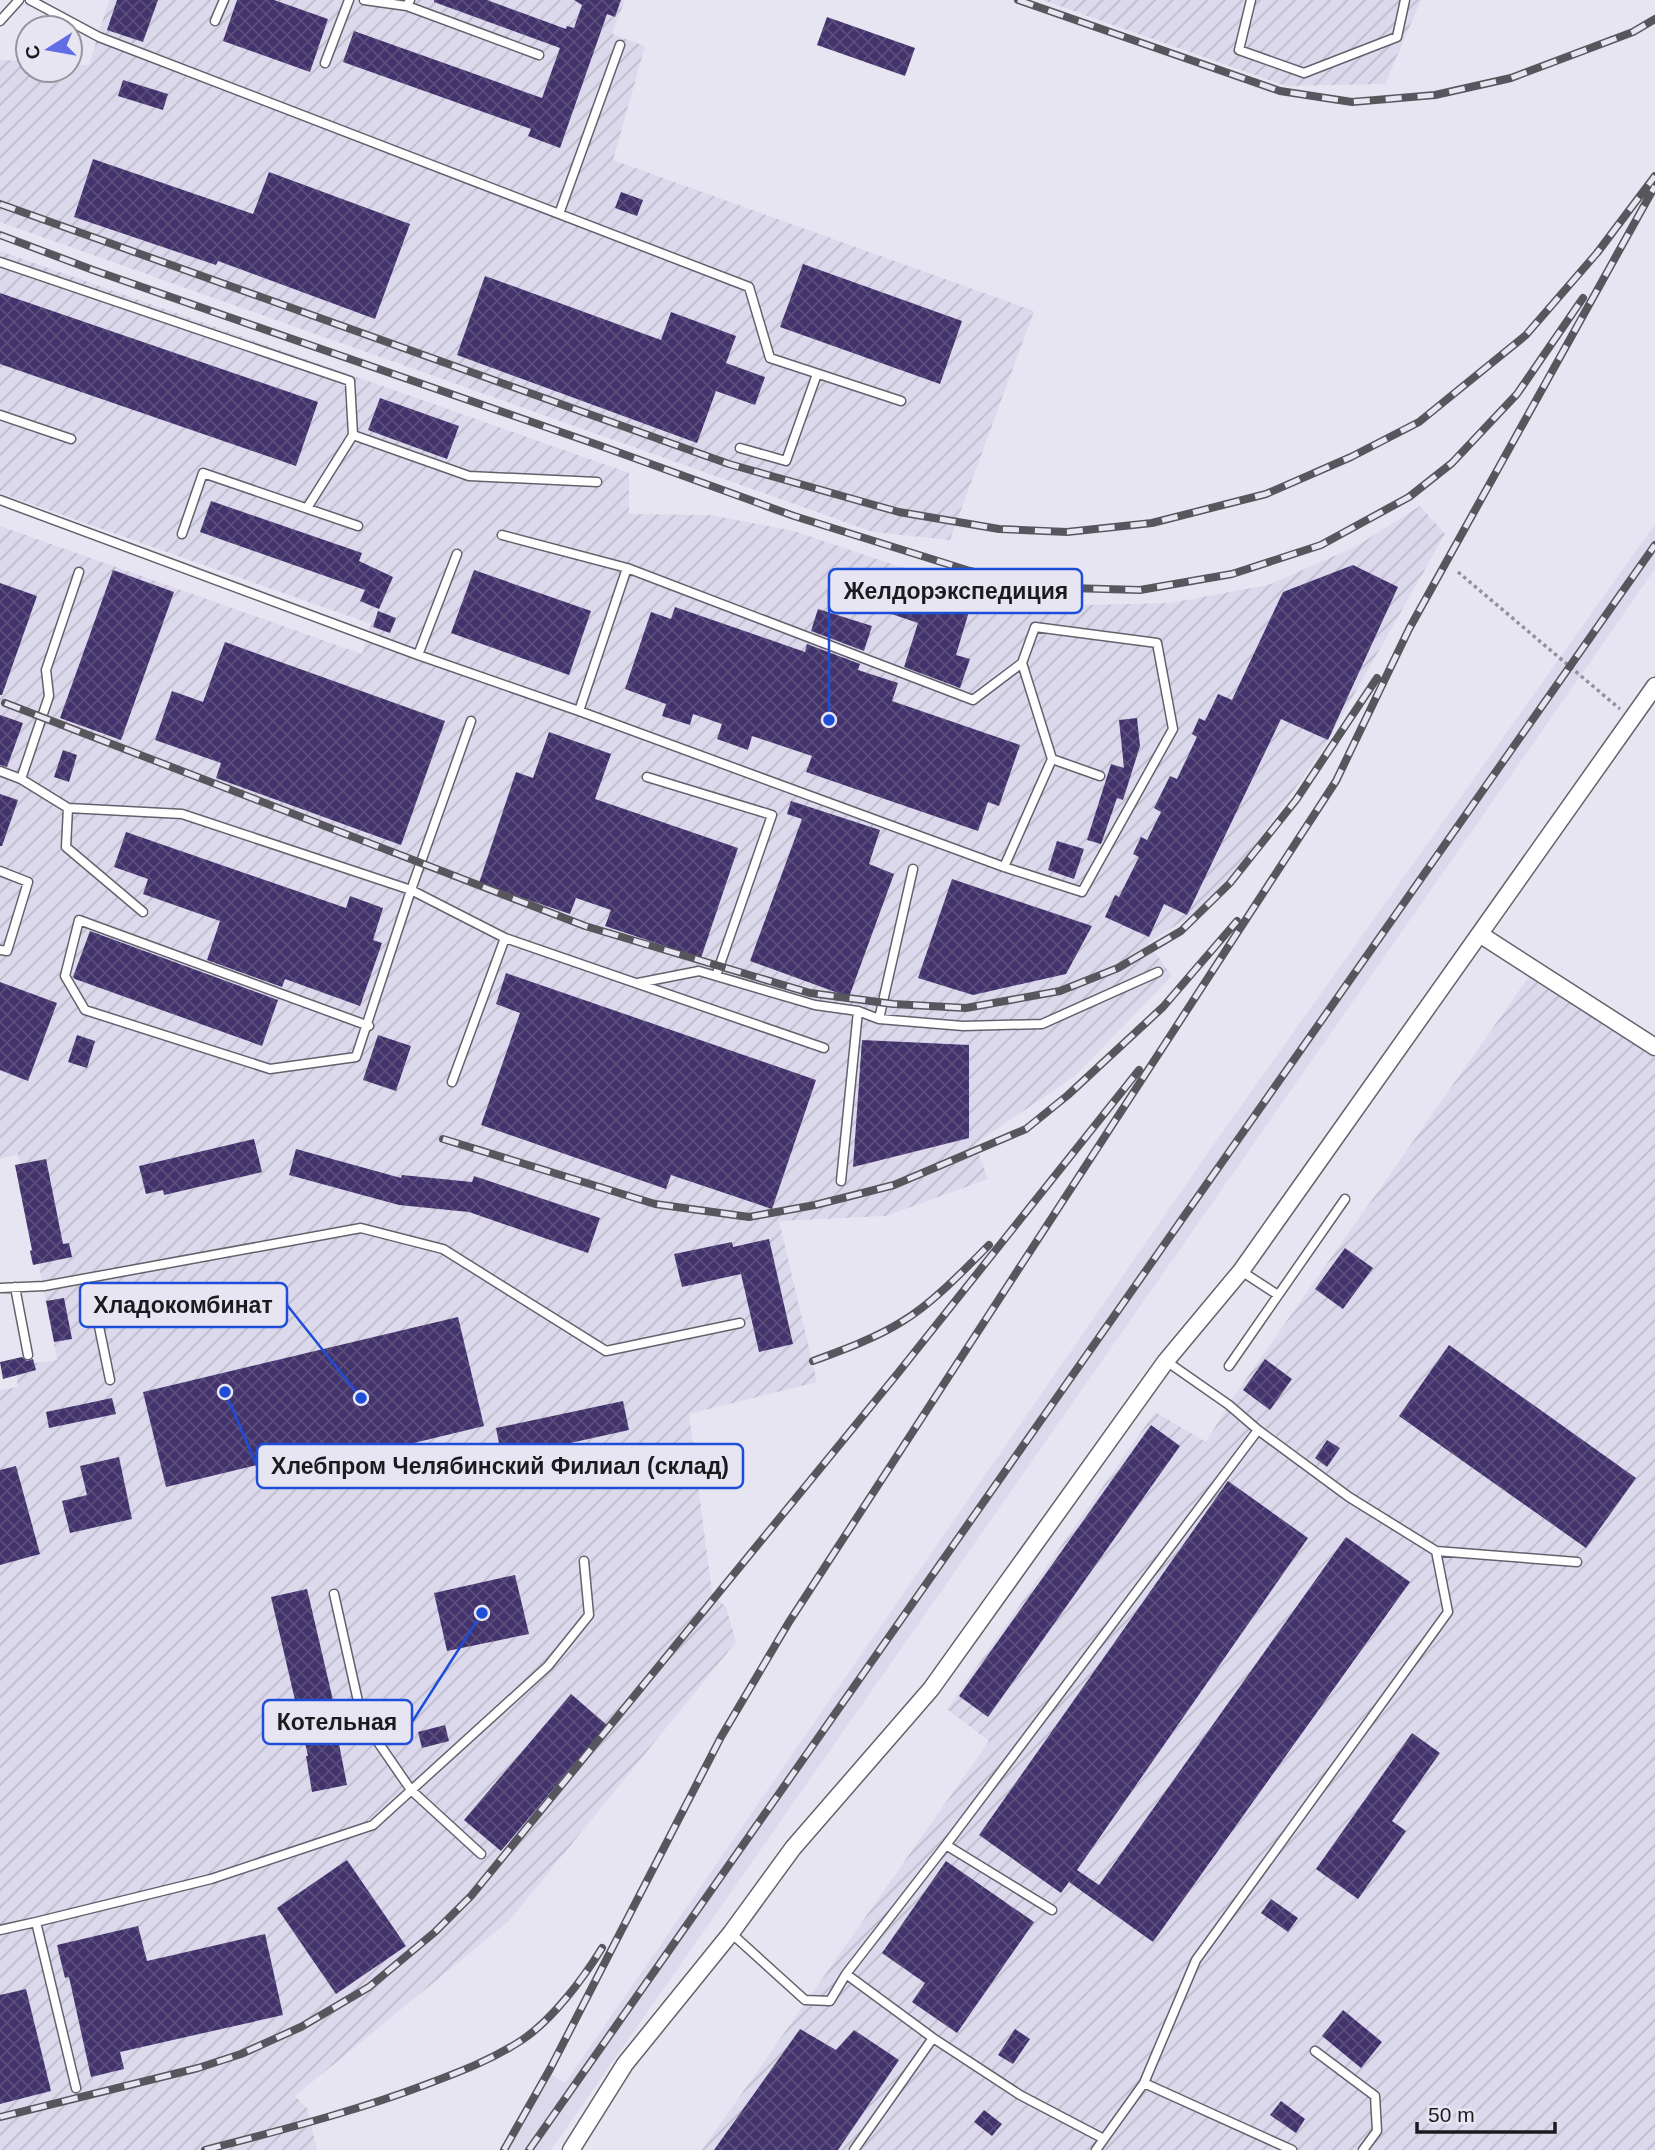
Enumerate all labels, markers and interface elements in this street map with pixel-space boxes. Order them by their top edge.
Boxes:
north arrow [14,14,84,84]
text: С [21,43,44,61]
callout: Желдорэкспедиция [829,569,1082,613]
text: Желдорэкспедиция [843,578,1068,604]
callout: Хладокомбинат [80,1283,287,1327]
text: Хладокомбинат [93,1292,273,1318]
callout: Хлебпром Челябинский Филиал (склад) [257,1444,743,1488]
text: Хлебпром Челябинский Филиал (склад) [271,1453,729,1479]
callout: Котельная [263,1700,412,1744]
text: Котельная [277,1709,397,1735]
scale bar [1417,2090,1555,2134]
text: 50 m [1428,2103,1475,2126]

